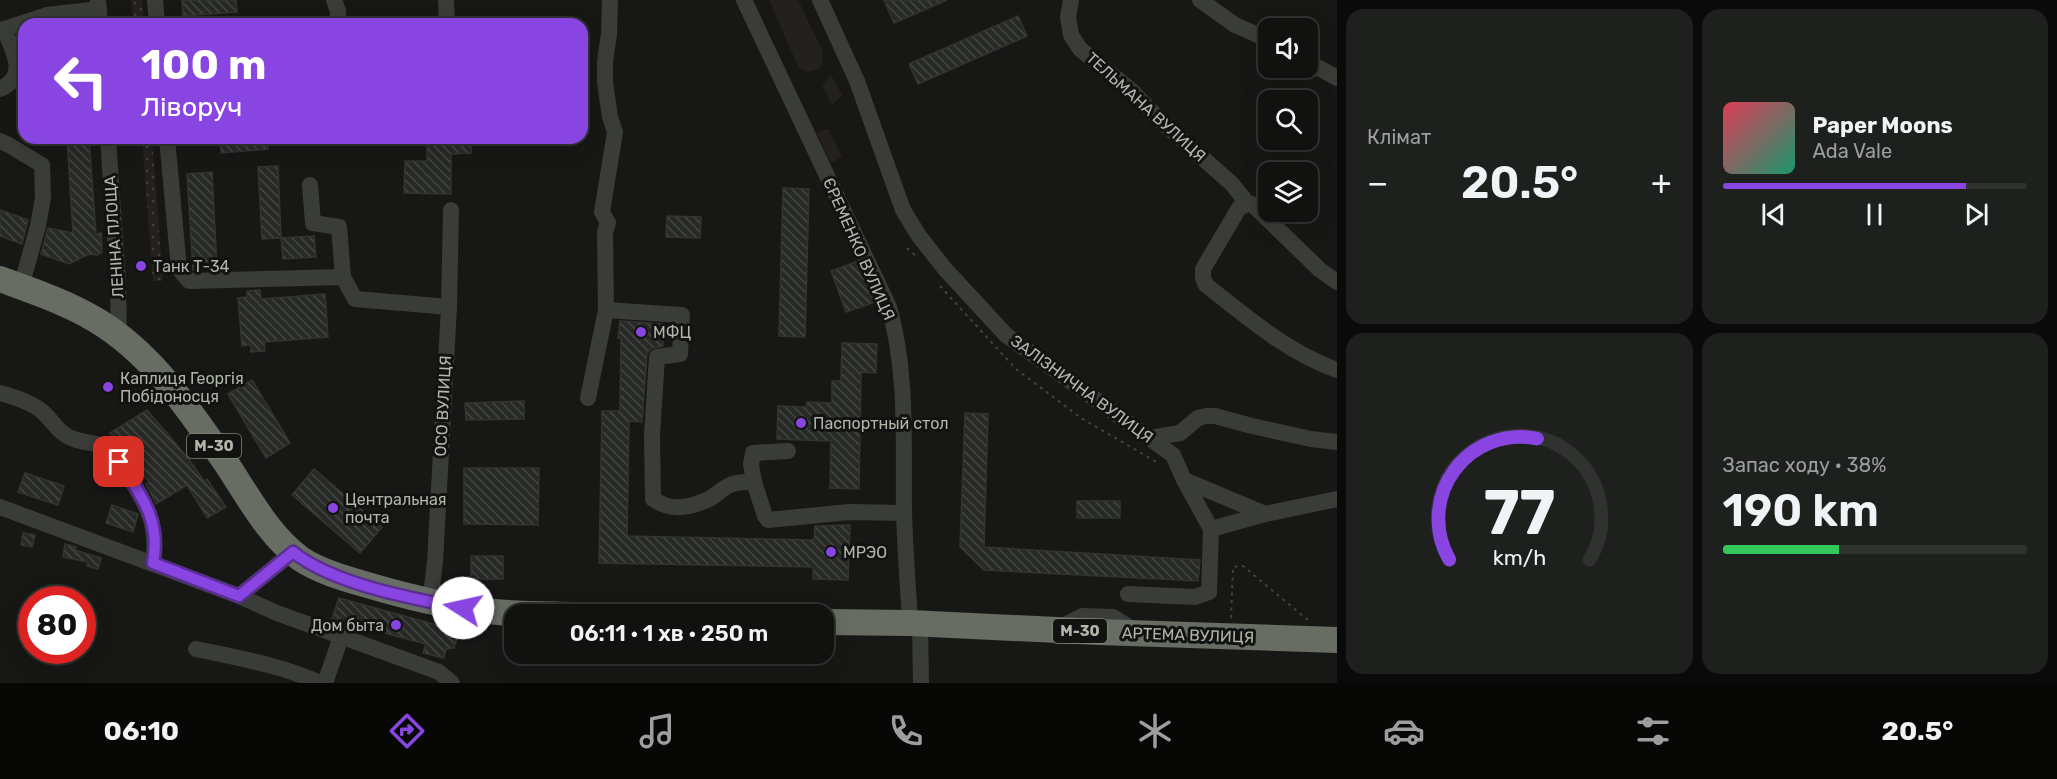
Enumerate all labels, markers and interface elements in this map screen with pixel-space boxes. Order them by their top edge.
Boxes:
map controls [1258,18,1318,222]
button: sound [1258,18,1318,78]
text: 100 m [141,40,266,90]
icon: left [42,42,120,120]
street label: ТЕЛЬМАНА ВУЛИЦЯ [1082,48,1210,166]
button: search [1258,90,1318,150]
text: Ліворуч [141,91,242,123]
text: Paper Moons [1813,112,1953,139]
text: Клімат [1367,125,1431,149]
text: Ada Vale [1813,139,1892,163]
text: 20.5° [1461,156,1578,209]
button: layers [1258,162,1318,222]
text: − [1367,163,1388,202]
text: + [1651,163,1672,202]
street label: ЛЕНІНА ПЛОЩА [100,175,128,299]
street label: ЄРЕМЕНКО ВУЛИЦЯ [819,175,899,323]
icon: previous [1757,198,1790,231]
icon: pause [1858,198,1891,231]
icon: next [1960,198,1993,231]
place label: Танк Т-34 [153,257,230,276]
marker: Танк Т-34 [134,259,148,273]
place label: МФЦ [653,323,691,342]
marker: МФЦ [634,325,648,339]
street label: ЗАЛІЗНИЧНА ВУЛИЦЯ [1007,331,1157,447]
street label: ОСО ВУЛИЦЯ [431,355,455,457]
place label: Каплиця Георгія Побідоносця [120,369,244,406]
marker: Каплиця Георгія Побідоносця [101,380,115,394]
place label: Паспортный стол [813,414,949,433]
marker: Паспортный стол [794,416,808,430]
road number: М-30 [187,434,241,458]
pin [93,436,144,487]
icon: arrive [102,445,135,478]
text: Запас ходу · 38% [1723,453,1886,477]
text: 77 [1483,476,1555,550]
text: 190 km [1723,484,1879,537]
place label: Центральная почта [345,490,447,527]
marker: Центральная почта [326,501,340,515]
place label: МРЭО [843,543,887,562]
marker: МРЭО [824,545,838,559]
text: km/h [1492,546,1546,571]
position arrow [431,576,495,640]
speed limit sign: 80 [18,586,96,664]
place label: Дом быта [311,616,384,635]
marker: Дом быта [389,618,403,632]
road number: М-30 [1053,619,1107,643]
text: 06:11 · 1 хв · 250 m [570,620,768,647]
street label: АРТЕМА ВУЛИЦЯ [1122,623,1254,647]
icon: directions [386,710,428,752]
icon: music [636,710,678,752]
icon: phone [885,710,927,752]
icon: climate [1134,710,1176,752]
icon: car [1383,710,1425,752]
icon: filters [1632,710,1674,752]
text: 06:10 [104,715,179,747]
text: 20.5° [1881,715,1953,747]

